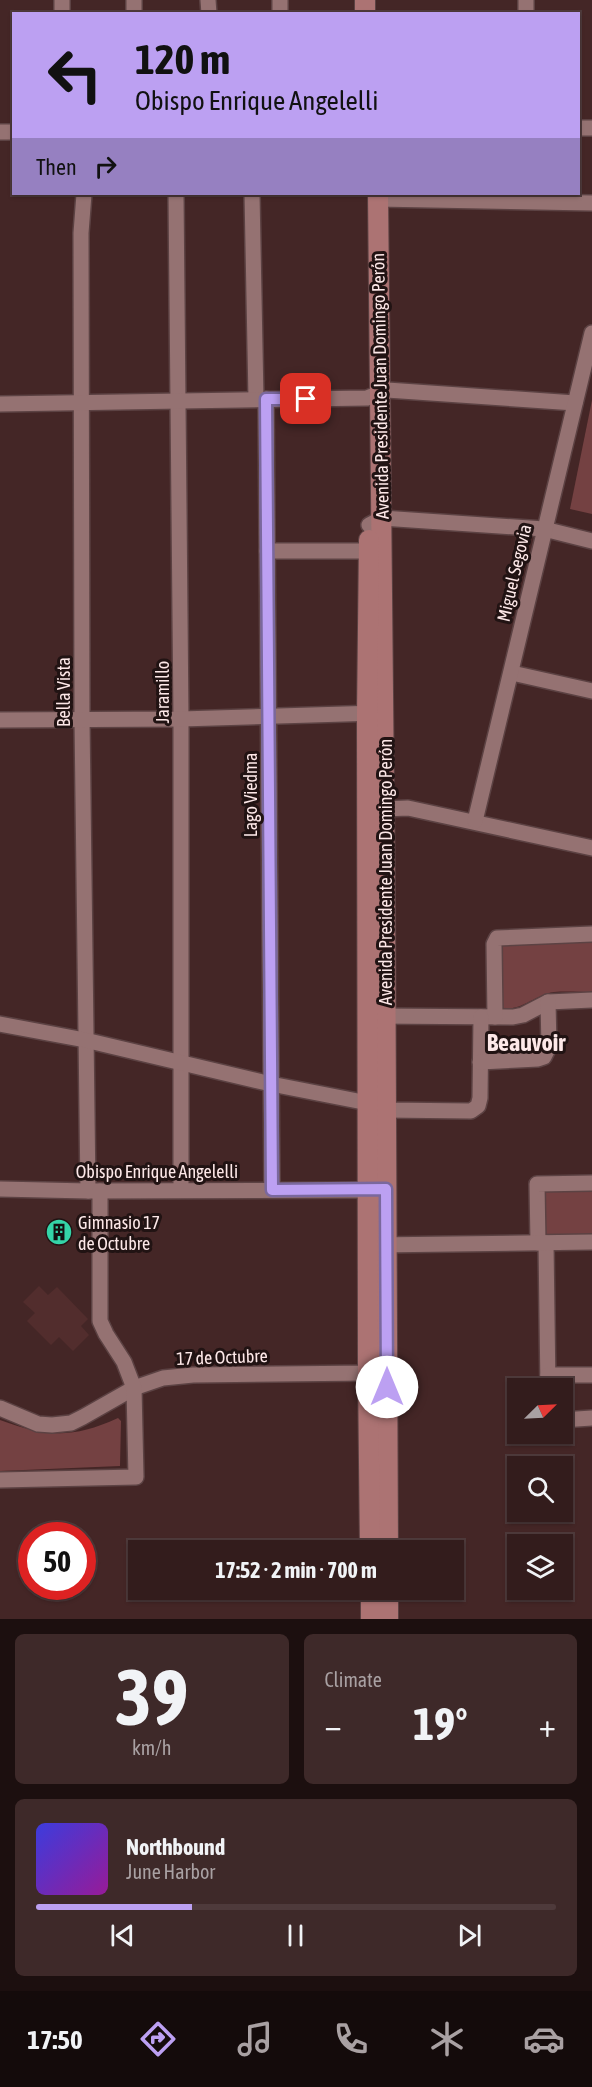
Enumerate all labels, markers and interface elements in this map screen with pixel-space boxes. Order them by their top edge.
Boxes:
text: 120 m [135,35,230,83]
icon: left [36,36,114,114]
text: Obispo Enrique Angelelli [135,85,378,116]
icon: right [89,150,122,183]
text: Then [36,154,77,180]
street label: Avenida Presidente Juan Domingo Perón [367,253,393,519]
pin [280,373,331,424]
icon: arrive [289,382,322,415]
street label: Miguel Segovia [493,522,535,624]
street label: Bella Vista [53,657,74,727]
street label: Jaramillo [152,661,173,723]
street label: Avenida Presidente Juan Domingo Perón [375,739,396,1005]
street label: Lago Viedma [240,753,261,837]
district label: Beauvoir [487,1029,566,1056]
street label: Obispo Enrique Angelelli [76,1161,238,1182]
place label: Gimnasio 17 de Octubre [78,1212,160,1254]
building icon: Gimnasio 17 de Octubre [44,1217,74,1247]
street label: 17 de Octubre [176,1345,268,1369]
position arrow [355,1355,419,1419]
north arrow [507,1378,573,1444]
map controls [507,1378,573,1600]
button: search [507,1456,573,1522]
speed limit sign: 50 [18,1522,96,1600]
button: layers [507,1534,573,1600]
text: 17:52 · 2 min · 700 m [215,1557,377,1583]
text: 39 [115,1652,188,1742]
text: Climate [325,1668,382,1691]
text: 19° [413,1698,468,1750]
text: − [325,1706,342,1744]
text: + [539,1706,556,1744]
text: km/h [132,1736,172,1759]
text: Northbound [126,1834,225,1860]
text: June Harbor [126,1860,215,1883]
icon: previous [106,1919,139,1952]
icon: pause [279,1919,312,1952]
icon: next [453,1919,486,1952]
icon: directions [137,2018,179,2060]
icon: music [234,2018,276,2060]
icon: phone [330,2018,372,2060]
icon: climate [426,2018,468,2060]
icon: car [523,2018,565,2060]
text: 17:50 [27,2024,83,2055]

